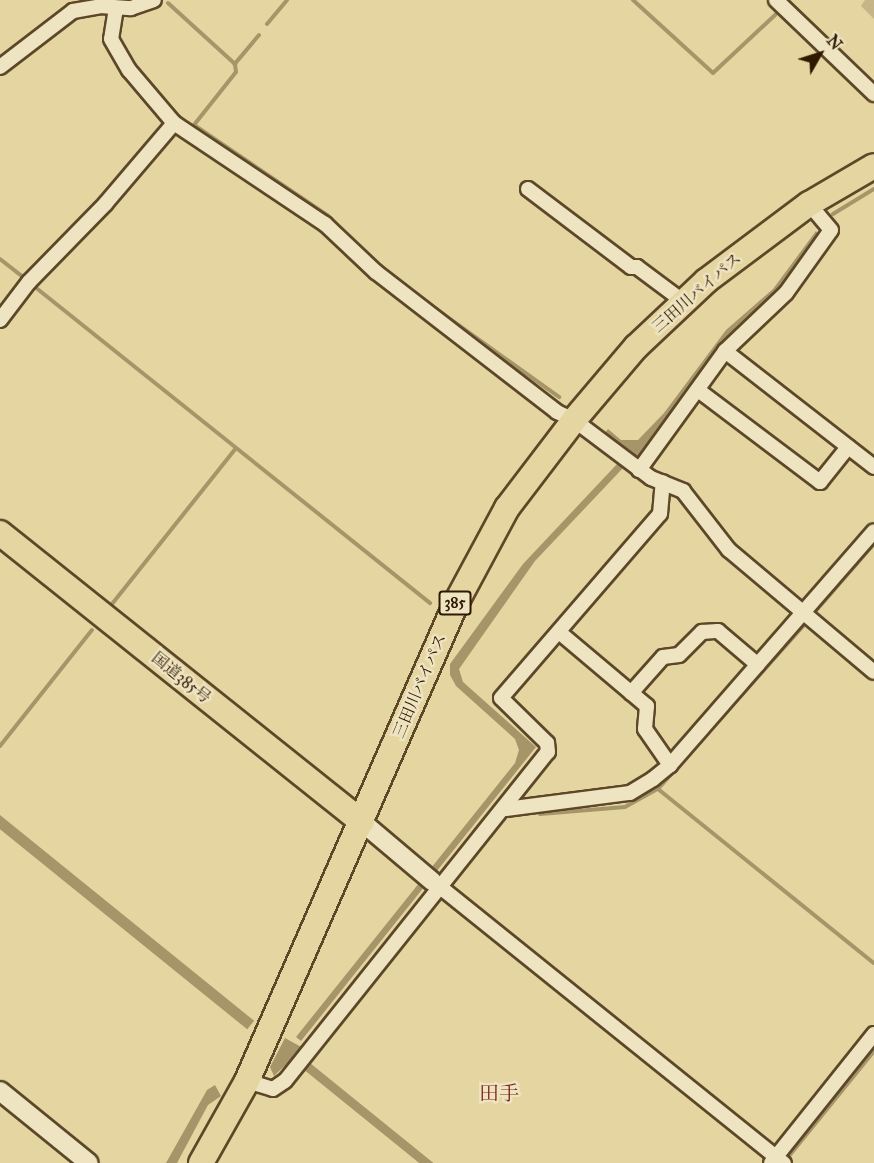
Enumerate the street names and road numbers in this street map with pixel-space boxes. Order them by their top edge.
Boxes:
street label: 三田川バイパス [648,249,746,337]
road number: 385 [438,591,472,615]
street label: 三田川バイパス [389,631,451,741]
street label: 国道385号 [148,648,214,708]

